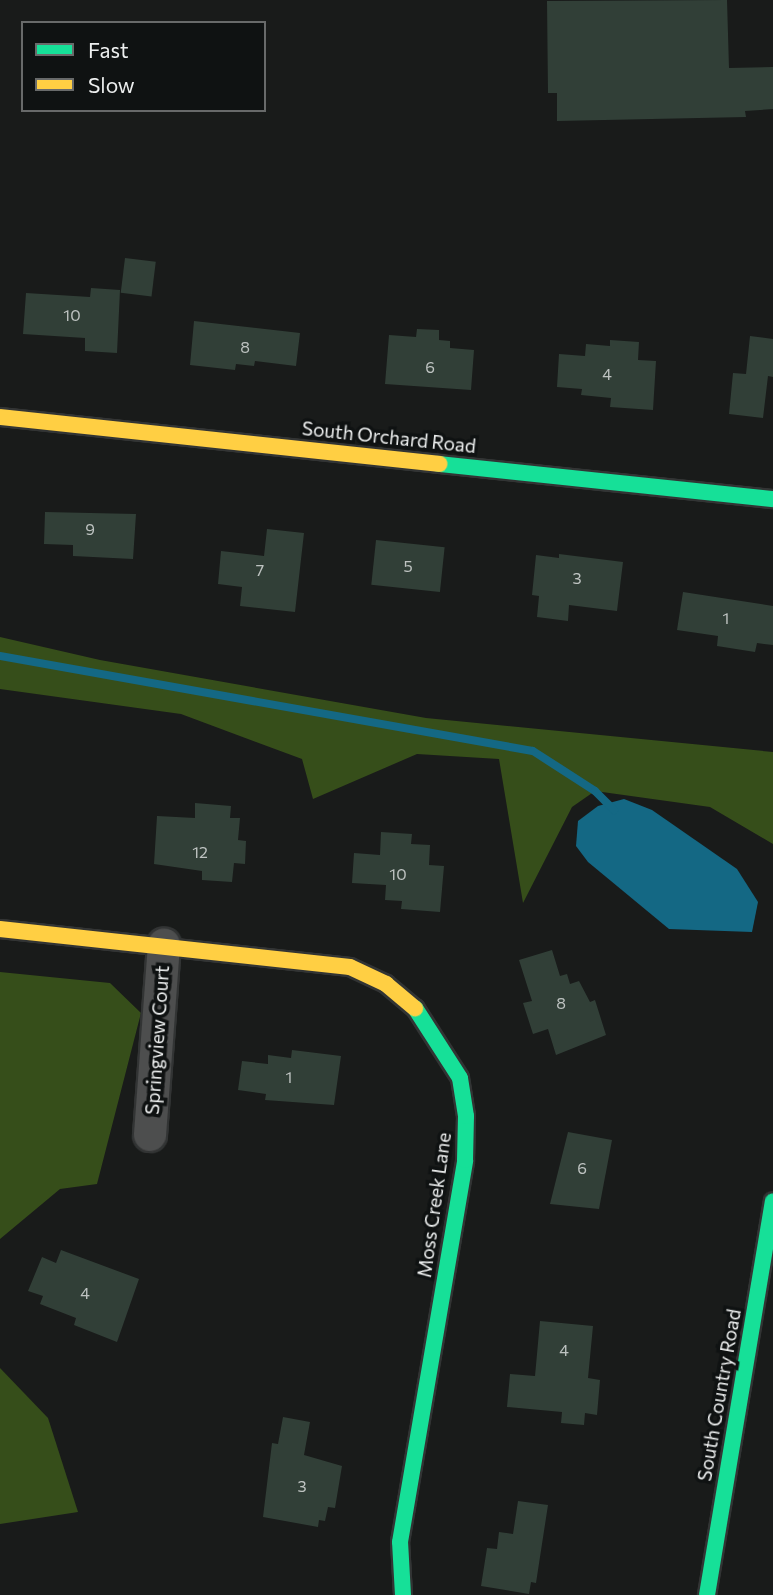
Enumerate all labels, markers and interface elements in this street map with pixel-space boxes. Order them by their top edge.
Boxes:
legend [21,21,266,112]
text: Fast [88,37,129,62]
text: Slow [88,72,135,97]
house number: 10 [63,305,81,325]
house number: 8 [240,337,250,357]
house number: 6 [425,357,435,377]
house number: 4 [602,364,612,384]
street label: South Orchard Road [301,417,477,457]
house number: 9 [85,519,95,539]
house number: 5 [403,556,413,576]
house number: 7 [256,560,264,580]
house number: 3 [572,568,582,588]
house number: 1 [723,608,729,628]
house number: 12 [192,842,208,862]
house number: 10 [389,864,407,884]
street label: Springview Court [140,965,174,1115]
house number: 8 [556,993,566,1013]
house number: 1 [286,1067,292,1087]
street label: Moss Creek Lane [413,1131,455,1279]
house number: 6 [577,1158,587,1178]
house number: 4 [80,1283,90,1303]
street label: South Country Road [693,1307,745,1483]
house number: 4 [559,1340,569,1360]
house number: 3 [297,1476,307,1496]

